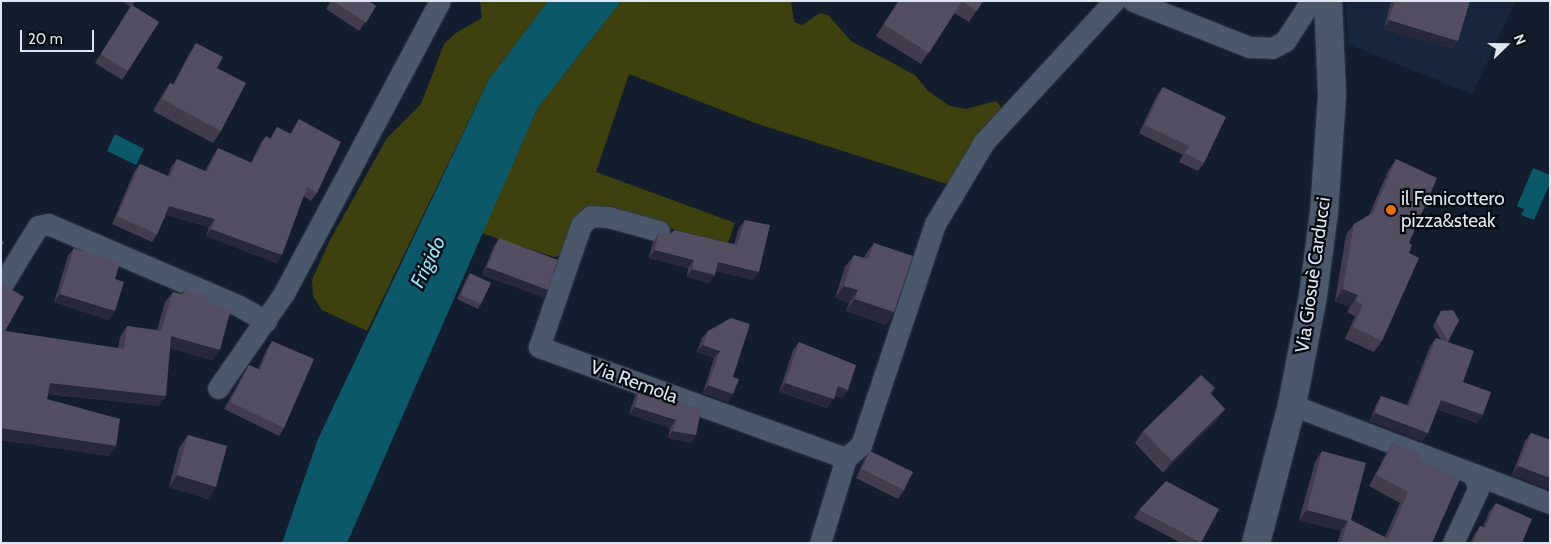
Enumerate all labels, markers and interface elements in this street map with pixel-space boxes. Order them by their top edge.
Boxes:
scale bar [22,20,96,52]
north arrow [1481,20,1531,70]
text: 20 m [28,30,63,48]
text: N [1510,31,1530,47]
place label: il Fenicottero pizza&steak [1401,188,1505,232]
street label: Via Giosuè Carducci [1291,196,1335,354]
marker: il Fenicottero pizza&steak [1385,204,1397,216]
water label: Frigido [405,232,451,292]
street label: Via Remola [587,356,681,408]

